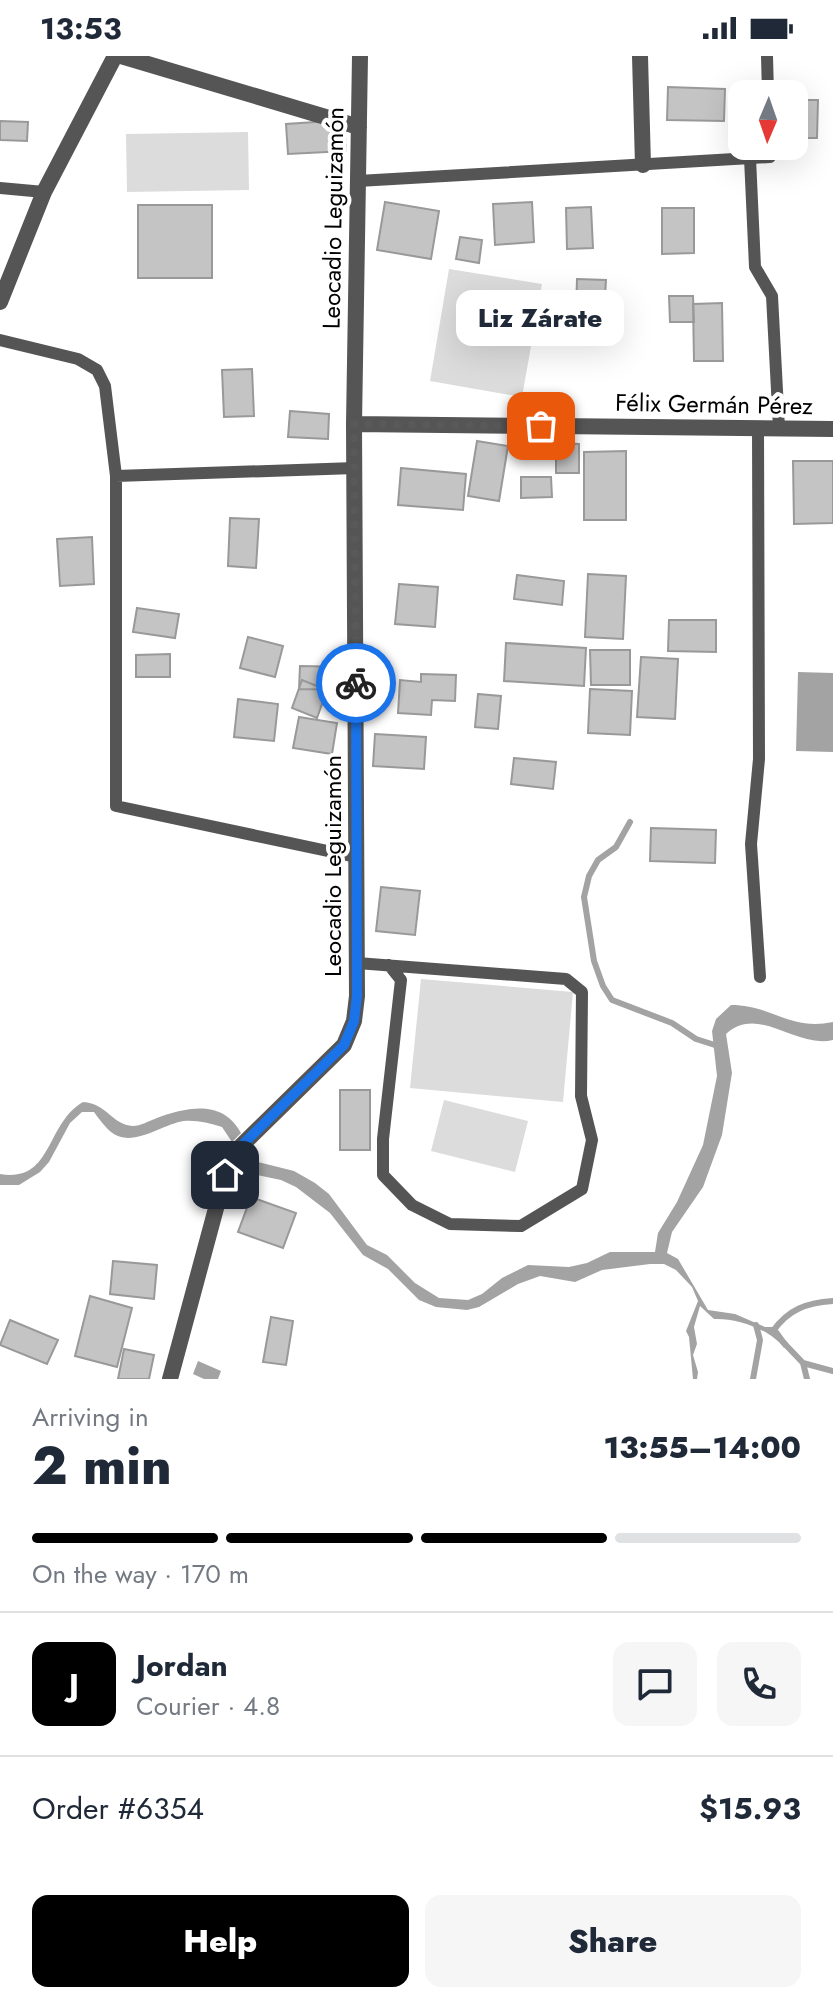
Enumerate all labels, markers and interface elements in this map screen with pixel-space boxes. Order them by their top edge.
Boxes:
text: 13:53 [40,7,122,50]
north arrow [728,80,808,160]
map controls [728,80,808,160]
street label: Leocadio Leguizamón [314,107,352,329]
callout: Liz Zárate [457,290,625,346]
text: Liz Zárate [478,299,602,337]
street label: Félix Germán Pérez [615,385,813,423]
pin [507,392,575,460]
icon: bag [519,404,563,448]
courier [316,643,396,723]
icon: bike [334,661,378,705]
street label: Leocadio Leguizamón [315,755,350,977]
pin [191,1141,259,1209]
icon: home [203,1153,247,1197]
text: Arriving in [32,1398,149,1436]
text: 13:55–14:00 [604,1426,801,1469]
text: 2 min [32,1428,172,1504]
text: On the way · 170 m [32,1555,249,1593]
button: chat [613,1642,697,1726]
button: phone [717,1642,801,1726]
text: Jordan [136,1644,228,1687]
text: J [69,1663,79,1706]
text: Courier · 4.8 [136,1687,280,1725]
text: Order #6354 [32,1787,204,1830]
text: $15.93 [699,1787,801,1830]
button: Help [32,1895,409,1987]
button: Share [425,1895,801,1987]

